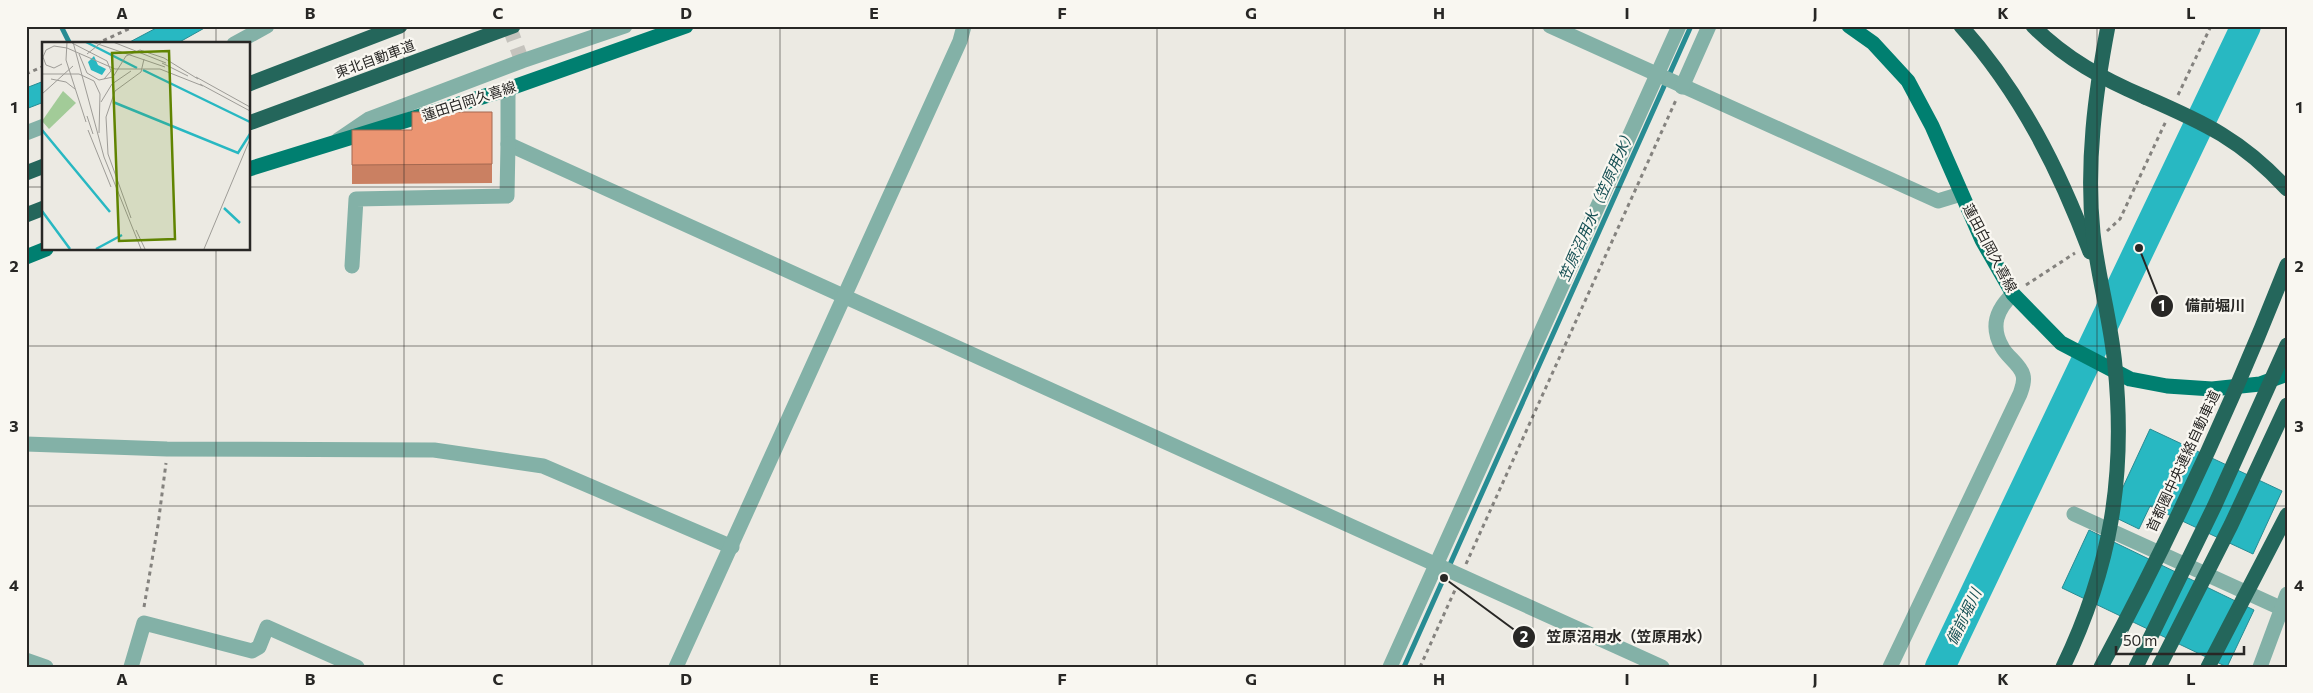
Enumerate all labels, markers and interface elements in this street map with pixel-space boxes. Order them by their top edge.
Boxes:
text: A [116,3,128,22]
text: B [305,3,316,22]
text: C [493,3,504,22]
text: D [680,3,692,22]
text: E [869,3,879,22]
text: F [1057,3,1067,22]
text: G [1245,3,1257,22]
text: H [1433,3,1445,22]
text: I [1624,3,1630,22]
text: J [1812,3,1818,22]
text: K [1997,3,2009,22]
text: L [2186,3,2196,22]
street label: 東北自動車道 [332,36,417,81]
inset map [42,42,250,250]
street label: 蓮田白岡久喜線 [420,77,518,124]
text: 1 [10,97,18,116]
text: 1 [2295,97,2303,116]
water label: 笠原沼用水（笠原用水） [1554,126,1638,284]
street label: 蓮田白岡久喜線 [1960,201,2021,295]
text: 2 [9,256,19,275]
text: 2 [2294,256,2304,275]
callout: 備前堀川 [2150,291,2255,321]
text: 1 [2159,296,2165,314]
text: 備前堀川 [2185,296,2245,314]
street label: 首都圏中央連絡自動車道 [2142,387,2223,534]
text: 3 [9,416,19,435]
text: 3 [2294,416,2304,435]
text: 4 [9,575,19,594]
text: 4 [2294,575,2304,594]
water label: 備前堀川 [1942,584,1985,647]
callout: 笠原沼用水（笠原用水） [1511,622,1721,652]
scale bar [2116,623,2243,655]
text: 2 [1520,627,1528,645]
text: 笠原沼用水（笠原用水） [1546,627,1712,645]
text: 50 m [2123,631,2157,649]
text: A [116,669,128,688]
text: B [305,669,316,688]
text: C [493,669,504,688]
text: D [680,669,692,688]
text: E [869,669,879,688]
text: F [1057,669,1067,688]
text: G [1245,669,1257,688]
text: H [1433,669,1445,688]
text: I [1624,669,1630,688]
text: J [1812,669,1818,688]
text: K [1997,669,2009,688]
text: L [2186,669,2196,688]

